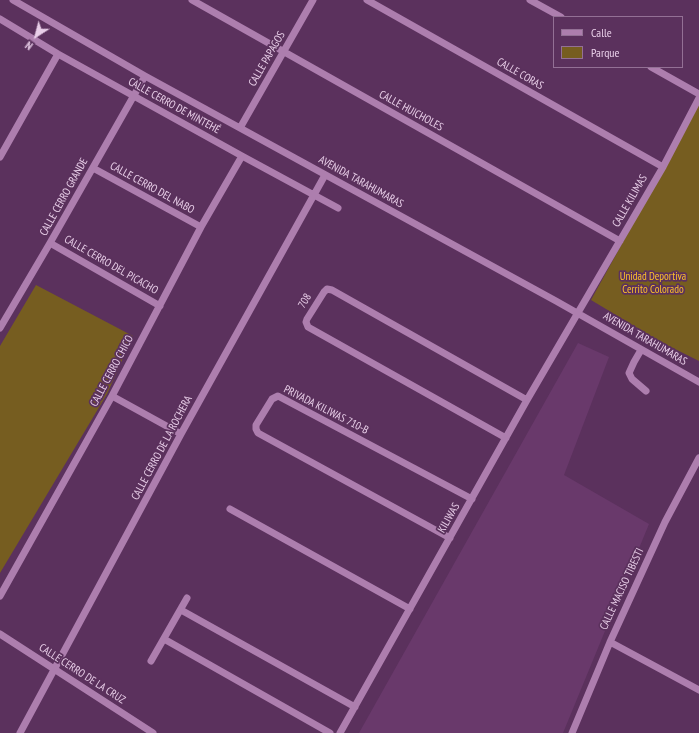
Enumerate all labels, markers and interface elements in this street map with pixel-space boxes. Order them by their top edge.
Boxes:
north arrow [16,16,56,56]
legend [553,16,683,68]
text: Calle [591,25,612,40]
street label: CALLE PAPAGOS [246,29,288,89]
text: N [22,38,35,53]
text: Parque [591,45,620,60]
street label: CALLE CORAS [494,55,546,93]
street label: CALLE CERRO DE MINTEHÉ [126,75,222,137]
street label: CALLE HUICHOLES [377,88,445,134]
street label: AVENIDA TARAHUMARAS [316,153,406,211]
street label: CALLE CERRO GRANDE [37,156,91,238]
street label: CALLE CERRO DEL NABO [108,159,196,217]
street label: CALLE KILIMAS [610,173,650,229]
street label: CALLE CERRO DEL PICACHO [62,233,160,297]
park label: Unidad Deportiva Cerrito Colorado [620,270,686,296]
street label: 708 [296,291,314,311]
street label: AVENIDA TARAHUMARAS [601,310,689,368]
street label: CALLE CERRO CHICO [88,333,136,409]
street label: PRIVADA KILIWAS 710-B [281,383,371,437]
street label: CALLE CERRO DE LA ROCHERA [129,394,195,502]
street label: KILIWAS [435,501,463,535]
street label: CALLE MACISO TIBESTI [597,546,647,632]
street label: CALLE CERRO DE LA CRUZ [36,641,128,707]

